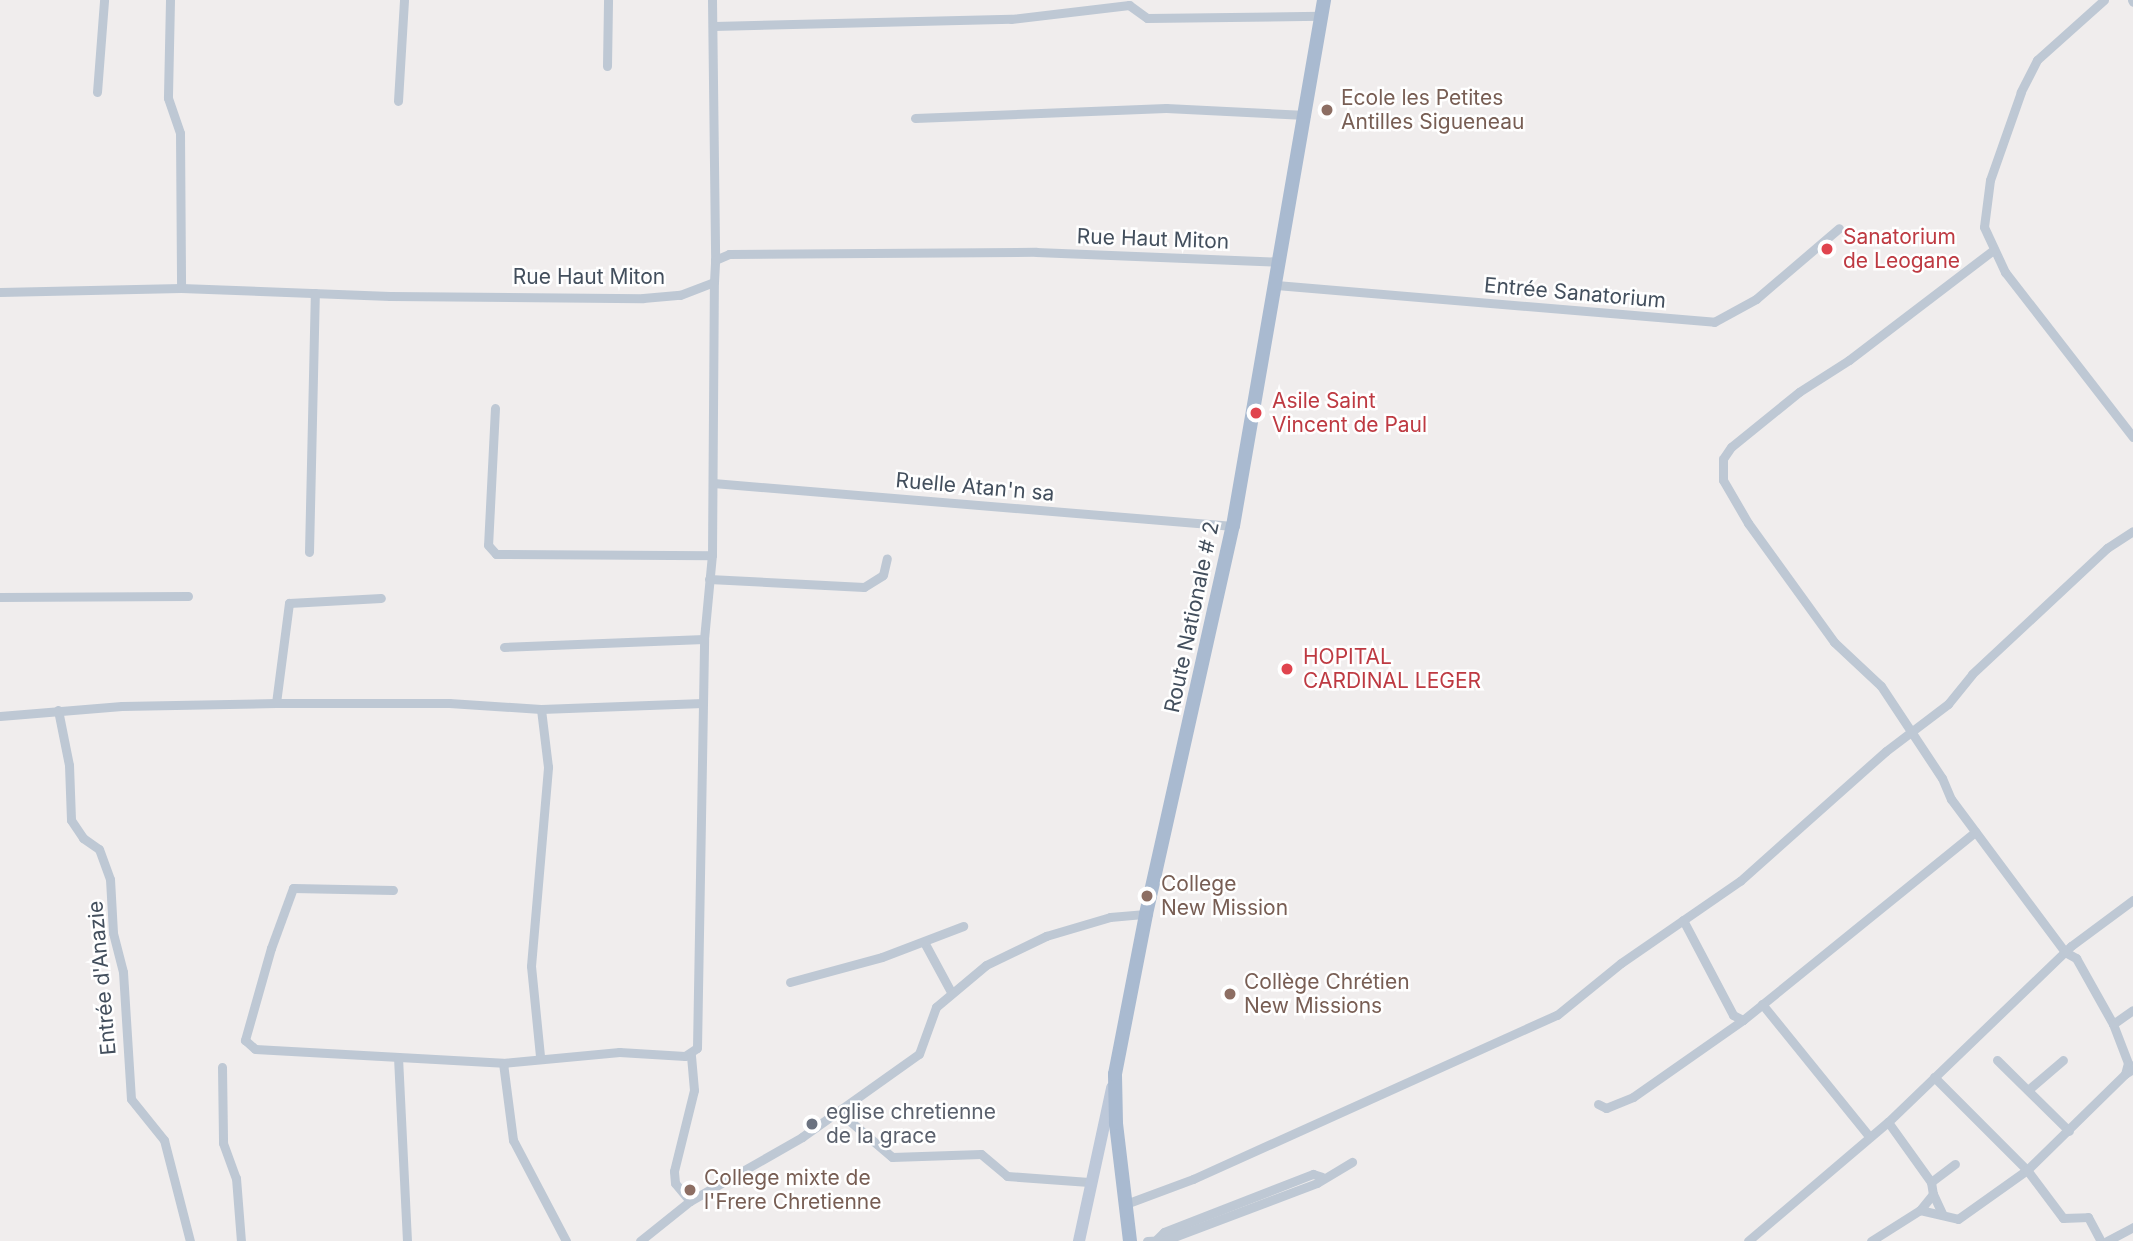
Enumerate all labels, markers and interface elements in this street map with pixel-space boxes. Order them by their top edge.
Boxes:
place label: Ecole les Petites Antilles Sigueneau [1341,85,1524,135]
marker: Ecole les Petites Antilles Sigueneau [1319,102,1335,118]
street label: Rue Haut Miton [1076,224,1230,254]
place label: Sanatorium de Leogane [1843,224,1960,274]
marker: Sanatorium de Leogane [1817,239,1837,259]
street label: Rue Haut Miton [513,264,665,290]
street label: Entrée Sanatorium [1483,272,1667,314]
place label: Asile Saint Vincent de Paul [1272,388,1427,438]
marker: Asile Saint Vincent de Paul [1246,403,1266,423]
street label: Ruelle Atan'n sa [895,468,1055,506]
street label: Route Nationale # 2 [1159,519,1225,715]
place label: HOPITAL CARDINAL LEGER [1303,644,1481,694]
marker: HOPITAL CARDINAL LEGER [1277,659,1297,679]
place label: College New Mission [1161,871,1288,921]
marker: College New Mission [1139,888,1155,904]
street label: Entrée d'Anazie [83,900,121,1056]
place label: Collège Chrétien New Missions [1244,969,1410,1019]
marker: Collège Chrétien New Missions [1222,986,1238,1002]
place label: eglise chretienne de la grace [826,1099,996,1149]
marker: eglise chretienne de la grace [804,1116,820,1132]
place label: College mixte de l'Frere Chretienne [704,1165,881,1215]
marker: College mixte de l'Frere Chretienne [682,1182,698,1198]

